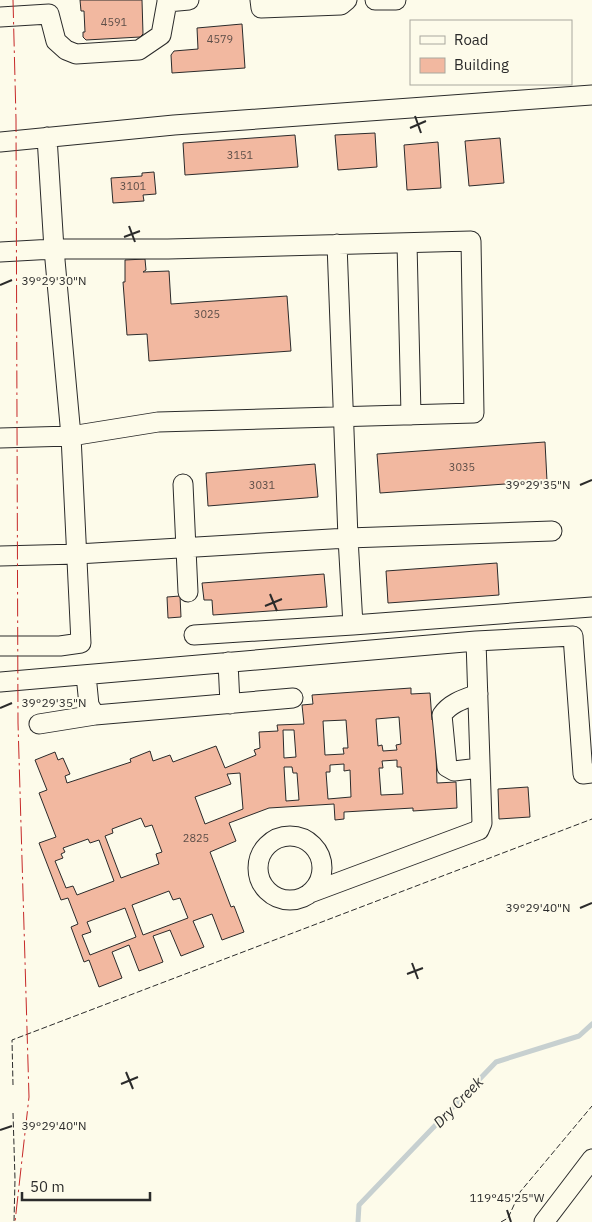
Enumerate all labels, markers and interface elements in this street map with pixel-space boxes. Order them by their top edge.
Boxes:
house number: 4591 [101,15,128,29]
legend [410,20,572,85]
text: Road [454,30,489,49]
house number: 4579 [207,32,233,46]
text: Building [454,55,509,74]
house number: 3151 [227,148,254,162]
house number: 3101 [120,179,147,193]
text: 39°29'30"N [21,273,87,288]
house number: 3025 [194,307,220,321]
house number: 3035 [449,460,475,474]
text: 39°29'35"N [505,477,571,492]
house number: 3031 [249,478,276,492]
text: 39°29'35"N [21,695,87,710]
house number: 2825 [183,831,209,845]
text: 39°29'40"N [505,900,571,915]
water label: Dry Creek [429,1072,487,1132]
text: 39°29'40"N [21,1118,87,1133]
scale bar [22,1170,150,1202]
text: 50 m [30,1177,65,1196]
text: 119°45'25"W [470,1190,545,1205]

